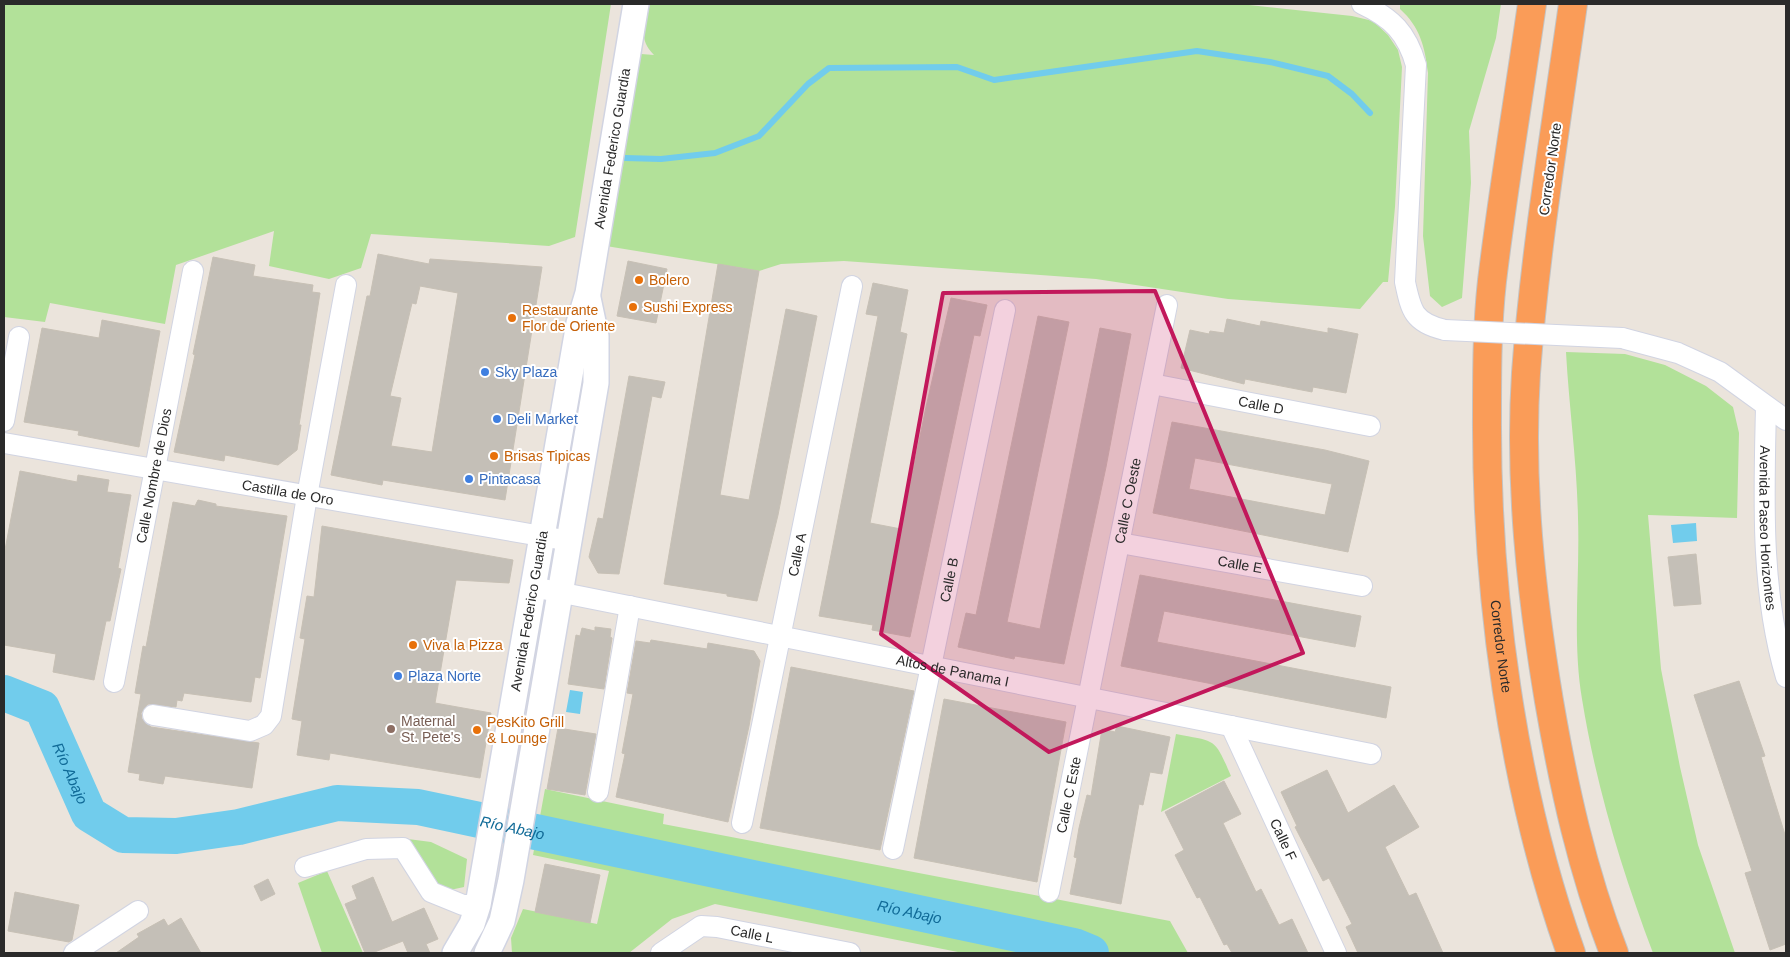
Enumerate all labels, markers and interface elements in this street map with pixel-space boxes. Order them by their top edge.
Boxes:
street label: Avenida Federico Guardia [591,67,633,230]
street label: Corredor Norte [1536,121,1564,216]
place label: Bolero [649,272,690,288]
marker: Bolero [633,274,645,286]
place label: Sushi Express [643,299,732,315]
marker: Sushi Express [627,301,639,313]
place label: Restaurante Flor de Oriente [522,302,616,334]
marker: Restaurante Flor de Oriente [506,312,518,324]
place label: Sky Plaza [495,364,557,380]
marker: Sky Plaza [479,366,491,378]
street label: Calle D [1237,393,1285,417]
street label: Calle Nombre de Dios [133,407,174,545]
place label: Deli Market [507,411,578,427]
marker: Deli Market [491,413,503,425]
street label: Avenida Paseo Horizontes [1757,445,1780,611]
place label: Brisas Tipicas [504,448,590,464]
marker: Brisas Tipicas [488,450,500,462]
street label: Calle C Oeste [1111,456,1144,545]
place label: Pintacasa [479,471,541,487]
marker: Pintacasa [463,473,475,485]
street label: Castilla de Oro [241,476,335,508]
street label: Avenida Federico Guardia [507,529,551,692]
street label: Calle A [785,531,809,578]
street label: Calle E [1216,553,1264,576]
street label: Calle B [937,556,961,604]
street label: Corredor Norte [1488,599,1515,694]
place label: Viva la Pizza [423,637,503,653]
marker: Viva la Pizza [407,639,419,651]
street label: Altos de Panama I [895,652,1010,690]
place label: Plaza Norte [408,668,481,684]
marker: Plaza Norte [392,670,404,682]
place label: Maternal St. Pete's [401,713,460,745]
place label: PesKito Grill & Lounge [487,714,564,746]
marker: Maternal St. Pete's [385,723,397,735]
marker: PesKito Grill & Lounge [471,724,483,736]
water label: Río Abajo [50,740,92,806]
street label: Calle C Este [1053,755,1084,835]
water label: Río Abajo [479,812,546,842]
street label: Calle F [1267,816,1300,863]
water label: Río Abajo [876,896,943,926]
street label: Calle L [729,922,775,946]

